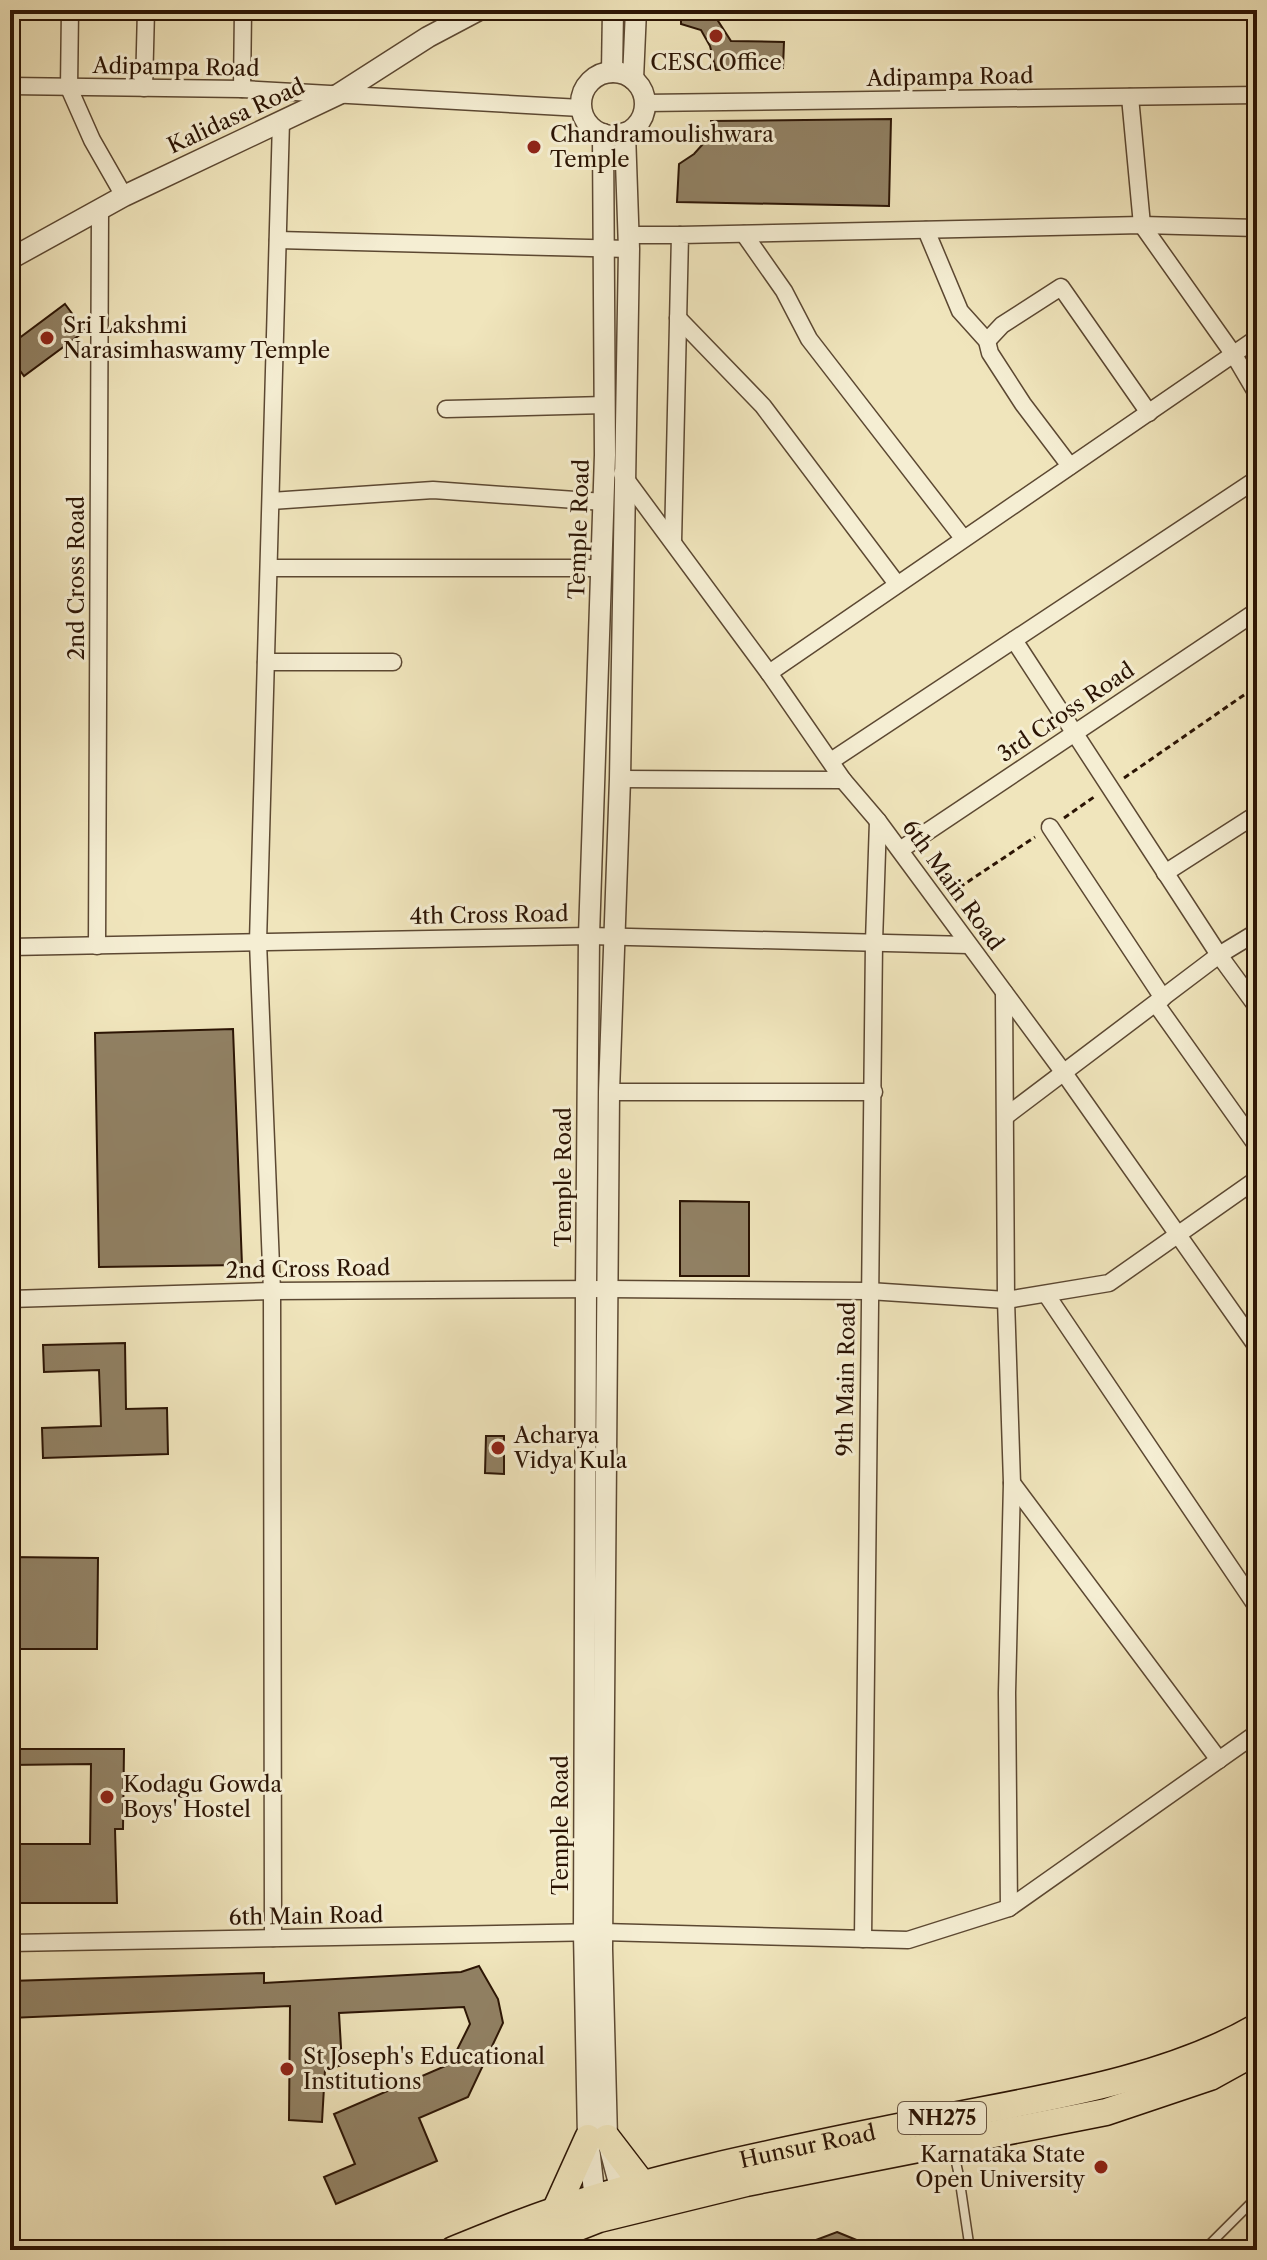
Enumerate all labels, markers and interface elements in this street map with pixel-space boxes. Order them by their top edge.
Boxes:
marker: CESC Office [707,27,725,45]
place label: CESC Office [650,49,782,76]
street label: Adipampa Road [91,52,260,82]
street label: Adipampa Road [865,62,1034,92]
street label: Kalidasa Road [163,72,309,160]
place label: Chandramoulishwara Temple [550,121,774,173]
marker: Chandramoulishwara Temple [525,138,543,156]
place label: Sri Lakshmi Narasimhaswamy Temple [63,312,330,364]
marker: Sri Lakshmi Narasimhaswamy Temple [38,329,56,347]
street label: Temple Road [563,459,595,599]
street label: 2nd Cross Road [63,496,90,660]
street label: 3rd Cross Road [992,656,1140,768]
street label: 6th Main Road [897,814,1009,956]
street label: 4th Cross Road [409,900,569,930]
street label: Temple Road [550,1107,577,1247]
street label: 2nd Cross Road [225,1254,391,1284]
street label: 9th Main Road [831,1301,861,1457]
place label: Acharya Vidya Kula [513,1422,628,1474]
marker: Acharya Vidya Kula [489,1439,507,1457]
street label: Temple Road [547,1755,574,1895]
place label: Kodagu Gowda Boys' Hostel [123,1771,282,1823]
marker: Kodagu Gowda Boys' Hostel [98,1788,116,1806]
street label: 6th Main Road [228,1901,384,1931]
place label: St Joseph's Educational Institutions [303,2043,545,2095]
marker: St Joseph's Educational Institutions [278,2060,296,2078]
road number: NH275 [898,2102,986,2134]
street label: Hunsur Road [737,2119,878,2174]
place label: Karnataka State Open University [915,2141,1086,2193]
marker: Karnataka State Open University [1092,2158,1110,2176]

